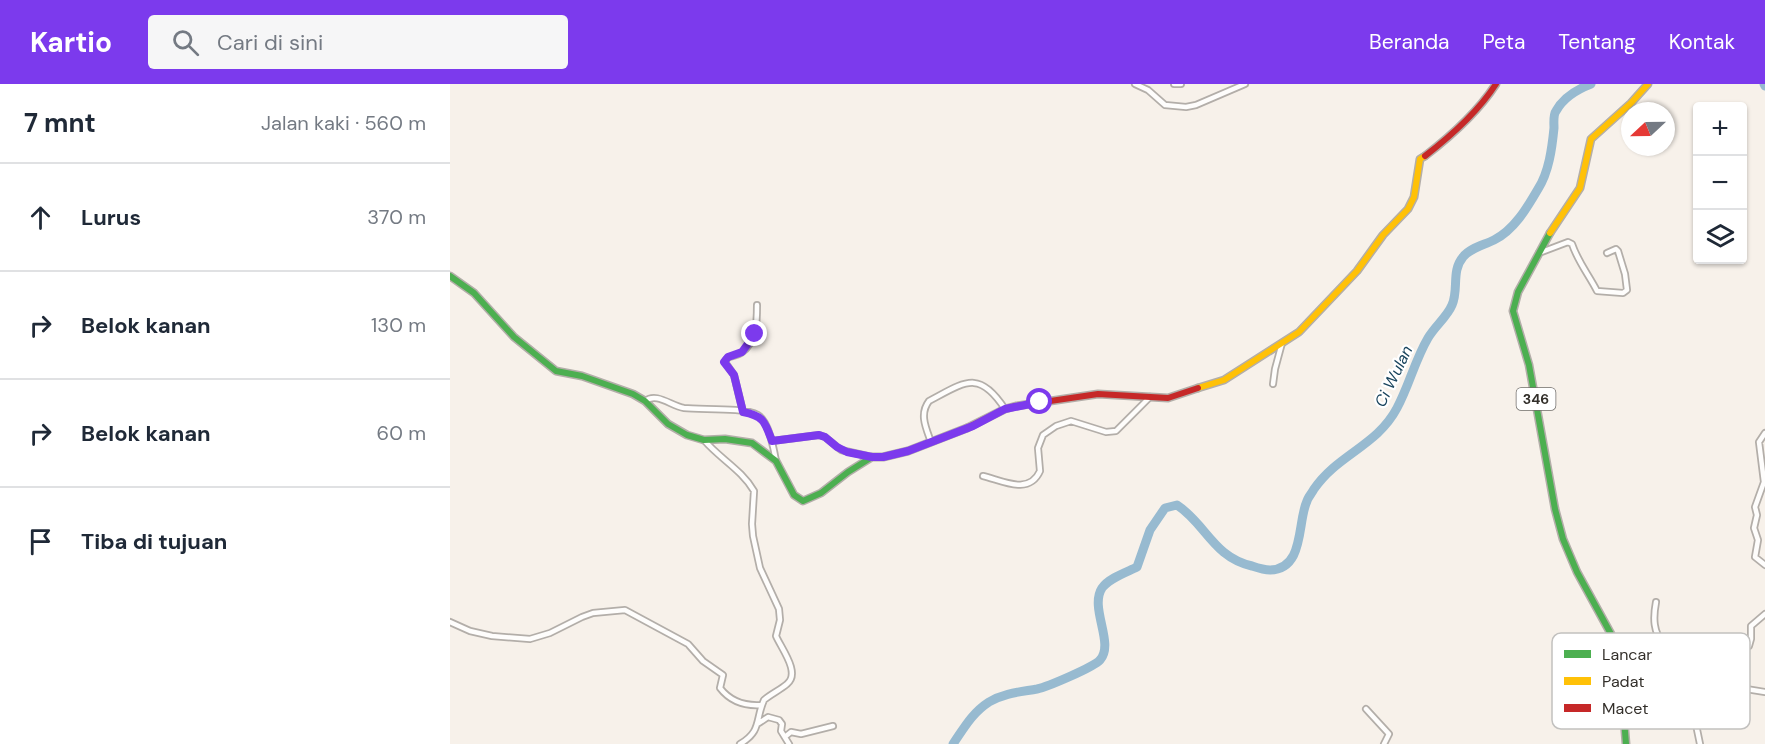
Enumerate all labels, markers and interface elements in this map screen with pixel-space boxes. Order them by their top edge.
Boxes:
search box [148,15,568,69]
text: Kartio [30,24,112,61]
icon: search [169,26,202,59]
text: Cari di sini [217,28,323,57]
text: Beranda [1369,28,1450,56]
text: Peta [1483,28,1525,56]
text: Tentang [1558,28,1636,56]
text: Kontak [1669,28,1735,56]
north arrow [1621,102,1675,156]
map controls [1693,102,1747,264]
button: + [1693,102,1747,156]
text: 7 mnt [24,106,96,140]
text: Jalan kaki · 560 m [261,110,426,136]
button: − [1693,156,1747,210]
icon: ahead [24,201,57,234]
text: Lurus [81,203,141,232]
text: 370 m [367,204,426,230]
button: layers [1693,210,1747,264]
icon: right [24,309,57,342]
text: Belok kanan [81,311,211,340]
text: 130 m [371,312,426,338]
route end [741,320,767,346]
water label: Ci Wulan [1370,342,1417,411]
route start [1026,388,1052,414]
road number: 346 [1516,388,1556,410]
icon: right [24,417,57,450]
text: Belok kanan [81,419,211,448]
text: 60 m [377,420,426,446]
icon: arrive [24,525,57,558]
text: Tiba di tujuan [81,527,227,556]
legend [1552,633,1750,729]
text: Lancar [1602,644,1652,665]
text: Padat [1602,671,1644,692]
text: Macet [1602,698,1648,719]

